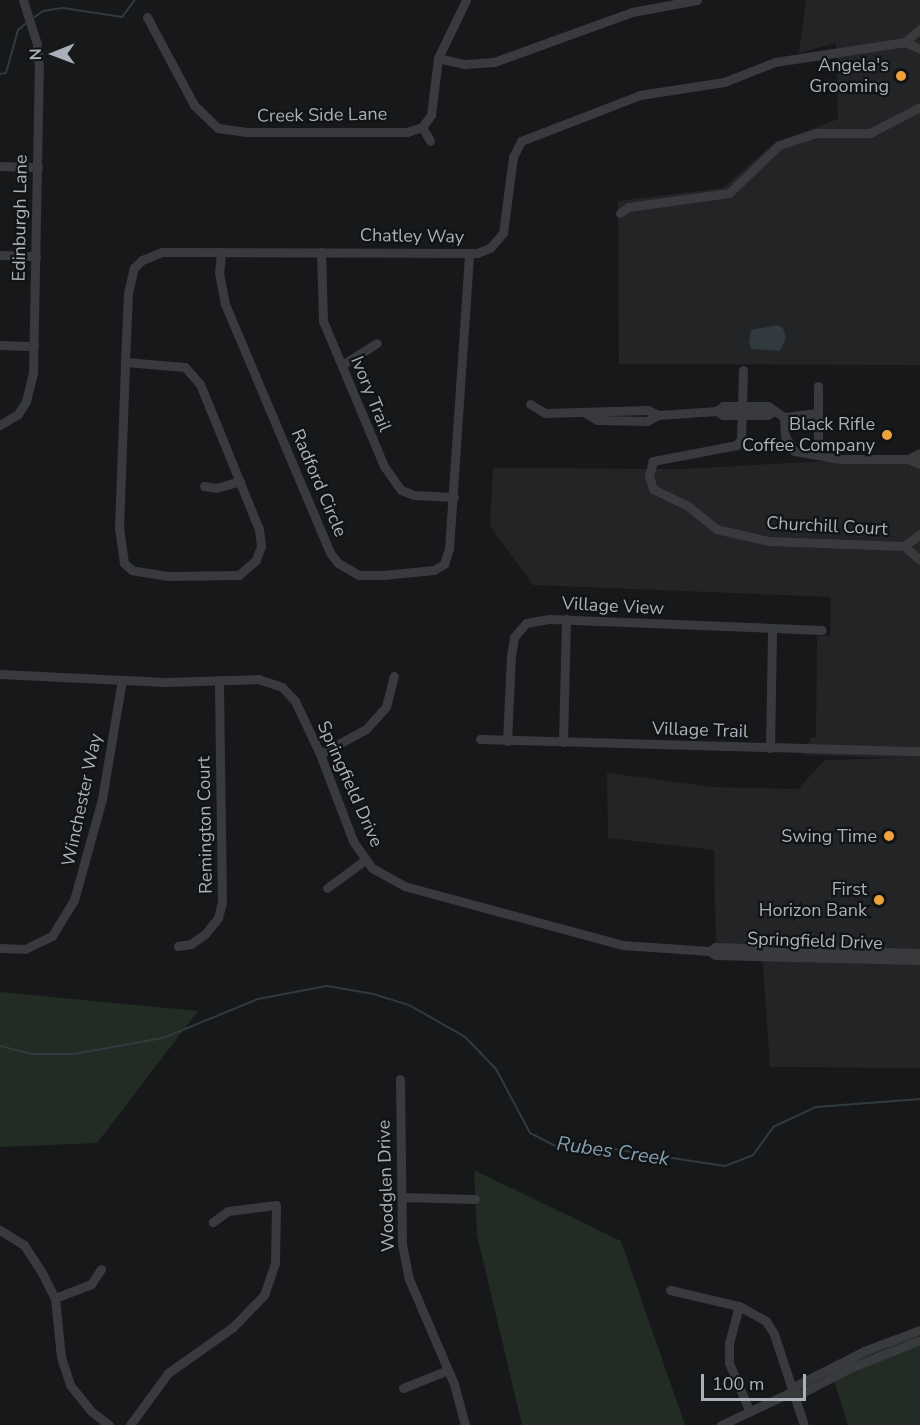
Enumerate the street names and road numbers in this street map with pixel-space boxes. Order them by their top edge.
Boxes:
street label: Creek Side Lane [257,103,387,127]
street label: Edinburgh Lane [8,154,32,282]
street label: Chatley Way [360,224,464,248]
street label: Ivory Trail [346,353,396,435]
street label: Radford Circle [287,426,351,540]
street label: Churchill Court [766,512,888,540]
street label: Village View [561,593,665,619]
street label: Springfield Drive [313,718,387,850]
street label: Village Trail [651,718,749,742]
street label: Winchester Way [57,732,107,868]
street label: Remington Court [193,756,217,894]
street label: Springfield Drive [747,928,883,954]
street label: Woodglen Drive [373,1120,399,1252]

